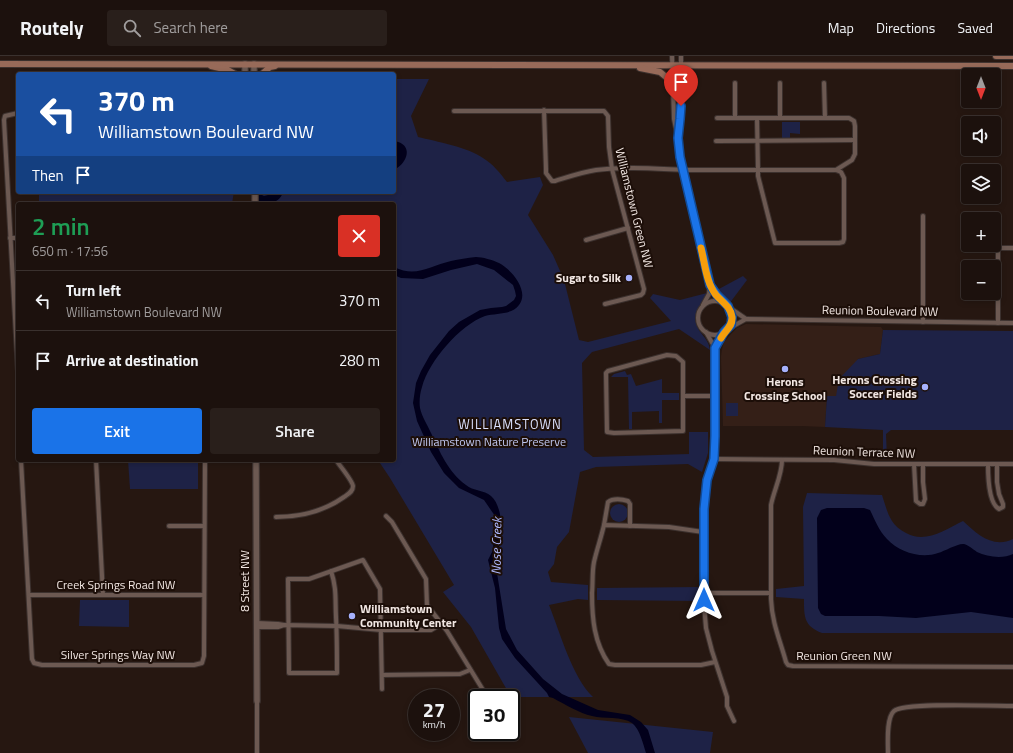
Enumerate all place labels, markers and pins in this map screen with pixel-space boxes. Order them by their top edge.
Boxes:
pin [664,65,698,106]
place label: Sugar to Silk [556,268,622,287]
marker: Sugar to Silk [624,273,634,283]
marker: Herons Crossing School [780,364,790,374]
place label: Herons Crossing Soccer Fields [832,370,918,403]
place label: Herons Crossing School [744,372,826,405]
marker: Herons Crossing Soccer Fields [920,382,930,392]
place label: Williamstown Community Center [360,599,457,632]
marker: Williamstown Community Center [347,611,357,621]

